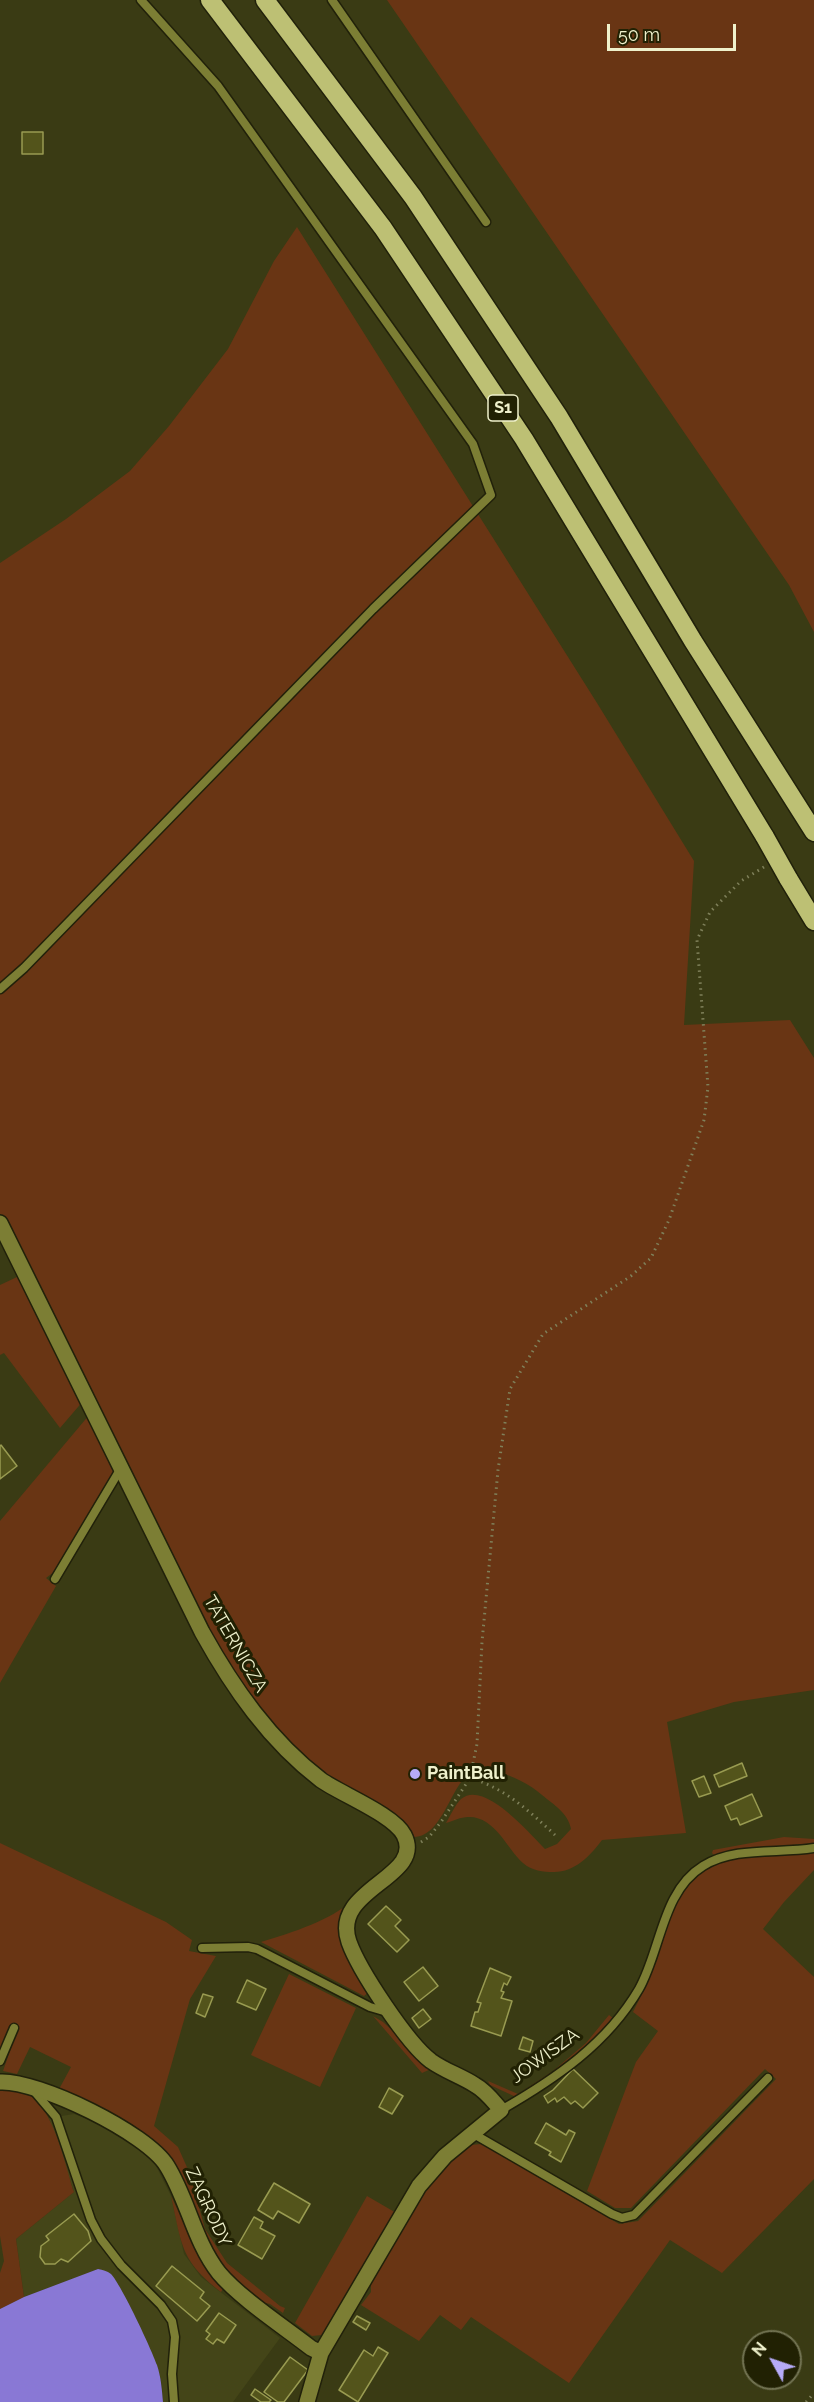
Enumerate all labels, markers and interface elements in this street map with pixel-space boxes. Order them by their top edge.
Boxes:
scale bar [610,12,739,50]
text: 50 m [618,24,660,45]
road number: S1 [488,395,518,421]
street label: TATERNICZA [198,1592,272,1696]
place label: PaintBall [427,1763,505,1785]
marker: PaintBall [408,1767,422,1781]
street label: JOWISZA [507,2024,583,2088]
street label: ZAGRODY [180,2164,236,2250]
north arrow [742,2330,802,2390]
text: N [748,2339,771,2360]

